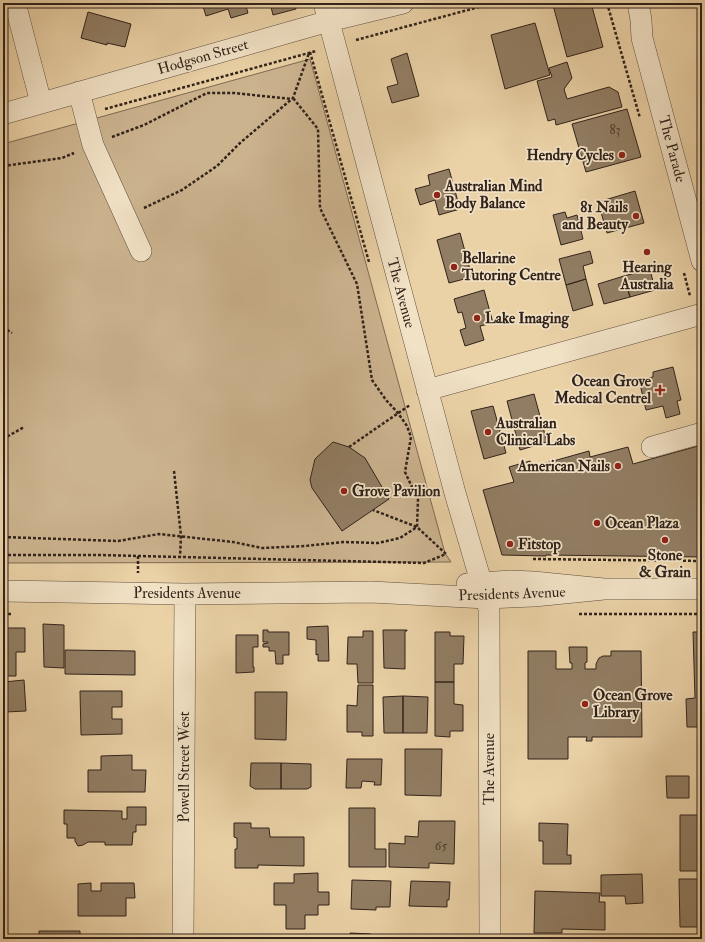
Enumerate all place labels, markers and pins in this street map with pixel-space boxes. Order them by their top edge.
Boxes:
place label: Hendry Cycles [527,146,614,166]
marker: Hendry Cycles [617,150,627,160]
place label: Australian Mind Body Balance [444,177,543,214]
marker: Australian Mind Body Balance [432,190,442,200]
place label: 81 Nails and Beauty [562,198,629,235]
marker: 81 Nails and Beauty [631,211,641,221]
marker: Hearing Australia [642,247,652,257]
place label: Bellarine Tutoring Centre [461,249,561,286]
place label: Hearing Australia [620,258,674,294]
marker: Bellarine Tutoring Centre [449,262,459,272]
place label: Lake Imaging [485,309,569,329]
marker: Lake Imaging [472,313,482,323]
place label: Ocean Grove Medical Centrel [554,372,652,408]
marker: Ocean Grove Medical Centrel [654,384,666,396]
place label: Australian Clinical Labs [495,414,575,450]
marker: Australian Clinical Labs [483,427,493,437]
place label: American Nails [517,457,610,476]
marker: American Nails [613,461,623,471]
place label: Grove Pavilion [352,482,441,501]
marker: Grove Pavilion [339,486,349,496]
place label: Ocean Plaza [605,514,680,533]
marker: Ocean Plaza [592,518,602,528]
place label: Fitstop [518,535,561,555]
marker: Stone & Grain [660,535,670,545]
marker: Fitstop [505,539,515,549]
place label: Stone & Grain [639,546,691,582]
place label: Ocean Grove Library [593,686,673,723]
marker: Ocean Grove Library [580,699,590,709]

